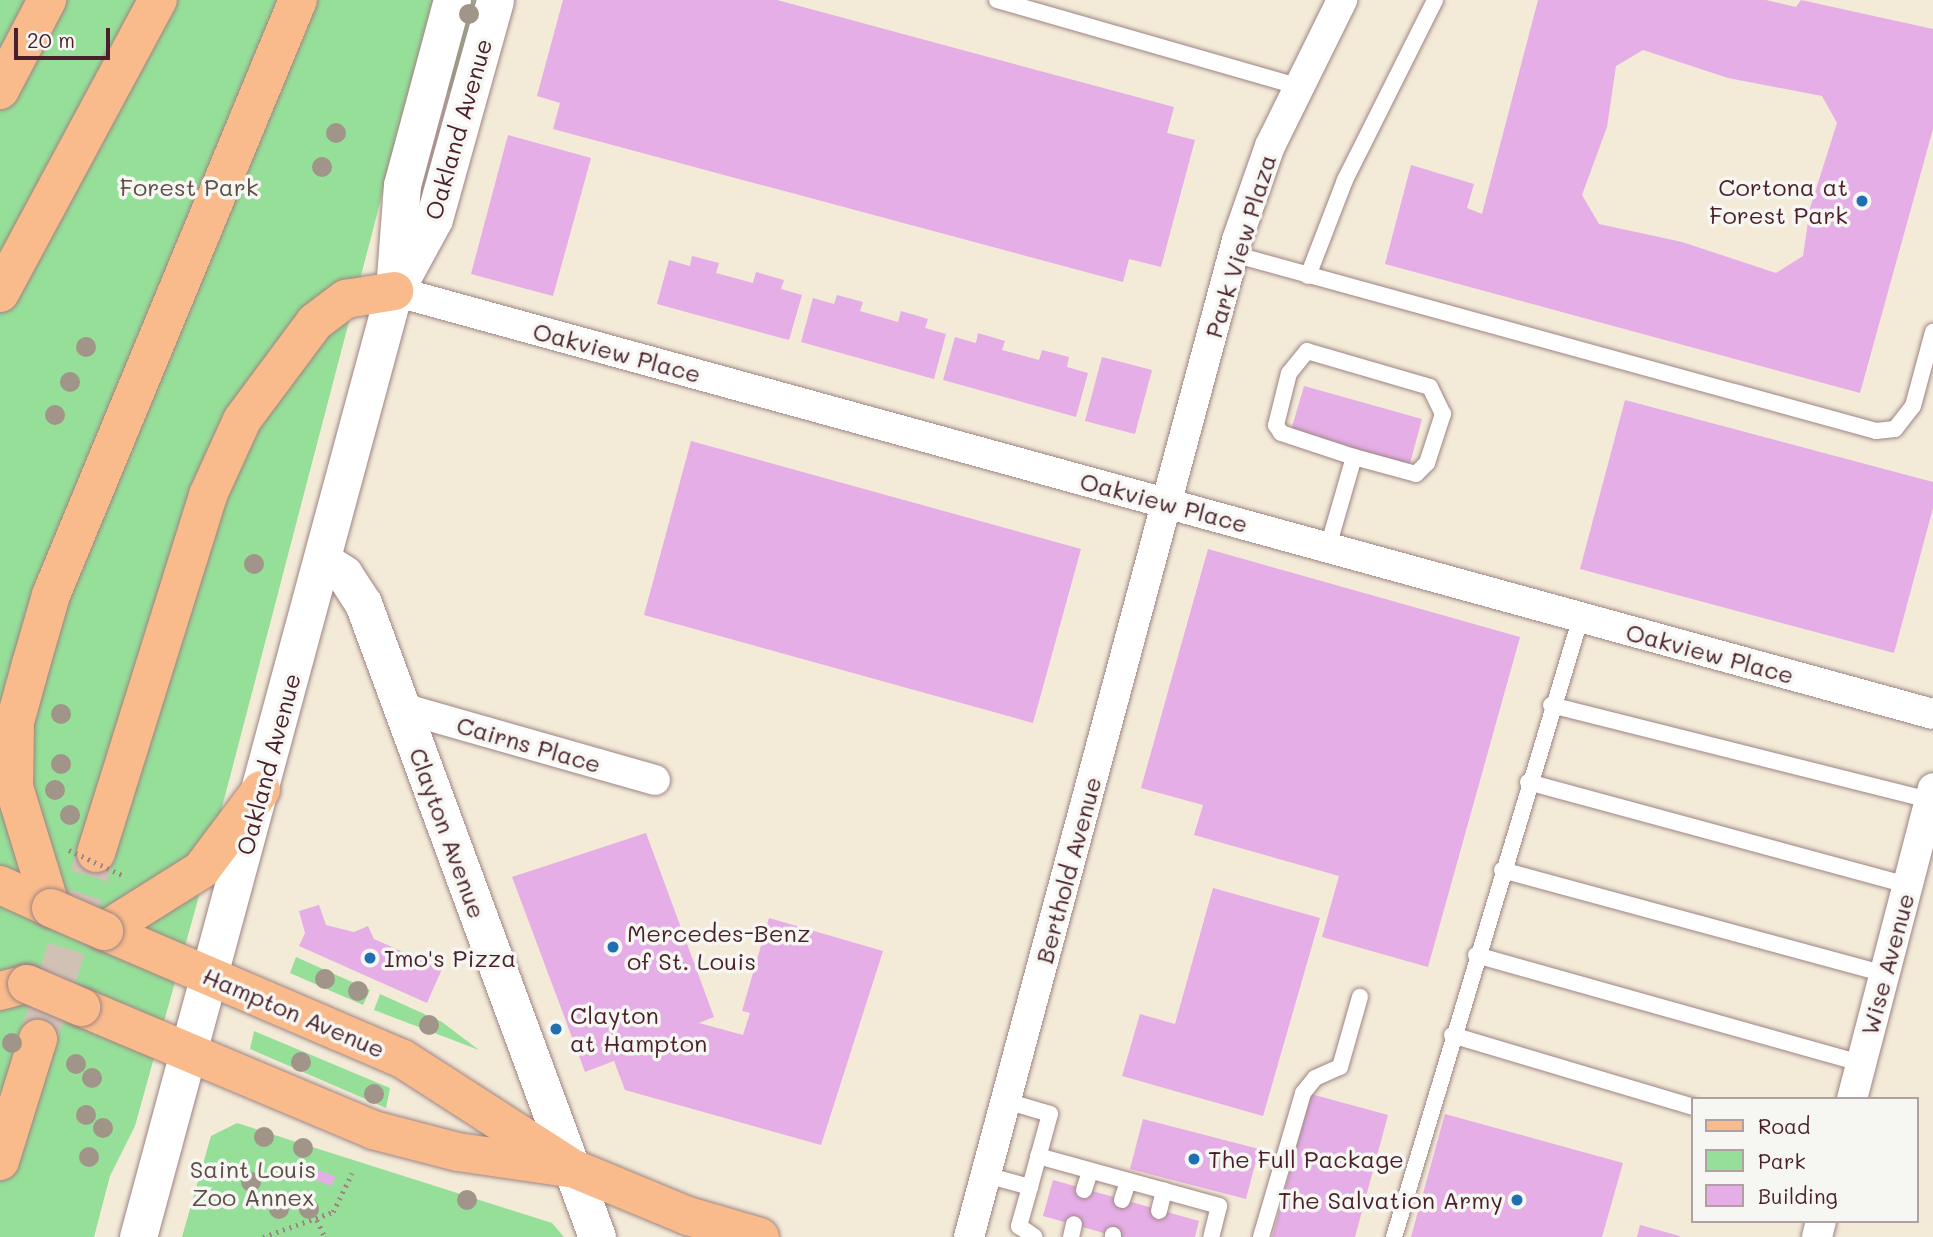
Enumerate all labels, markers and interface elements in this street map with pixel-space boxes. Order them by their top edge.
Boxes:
scale bar [18,14,114,58]
text: 20 m [27,26,75,53]
street label: Oakland Avenue [418,35,498,223]
street label: Park View Plaza [1198,151,1282,341]
park label: Forest Park [120,173,258,201]
place label: Cortona at Forest Park [1709,173,1848,229]
marker: Cortona at Forest Park [1854,193,1870,209]
street label: Oakview Place [530,316,704,388]
street label: Oakview Place [1077,466,1251,538]
street label: Oakview Place [1623,617,1797,689]
street label: Oakland Avenue [230,670,306,858]
street label: Cairns Place [454,710,604,778]
street label: Clayton Avenue [404,744,492,922]
street label: Berthold Avenue [1029,773,1107,967]
street label: Wise Avenue [1854,890,1920,1038]
place label: Mercedes-Benz of St. Louis [627,919,810,975]
marker: Mercedes-Benz of St. Louis [605,939,621,955]
place label: Imo's Pizza [384,944,516,972]
marker: Imo's Pizza [362,950,378,966]
street label: Hampton Avenue [199,961,389,1063]
place label: Clayton at Hampton [570,1001,707,1057]
marker: Clayton at Hampton [548,1021,564,1037]
legend [1692,1097,1919,1223]
text: Road [1758,1112,1810,1139]
place label: The Full Package [1208,1145,1404,1173]
text: Park [1758,1147,1806,1174]
marker: The Full Package [1186,1151,1202,1167]
park label: Saint Louis Zoo Annex [190,1155,316,1211]
text: Building [1758,1182,1838,1209]
place label: The Salvation Army [1278,1186,1503,1214]
marker: The Salvation Army [1509,1192,1525,1208]

